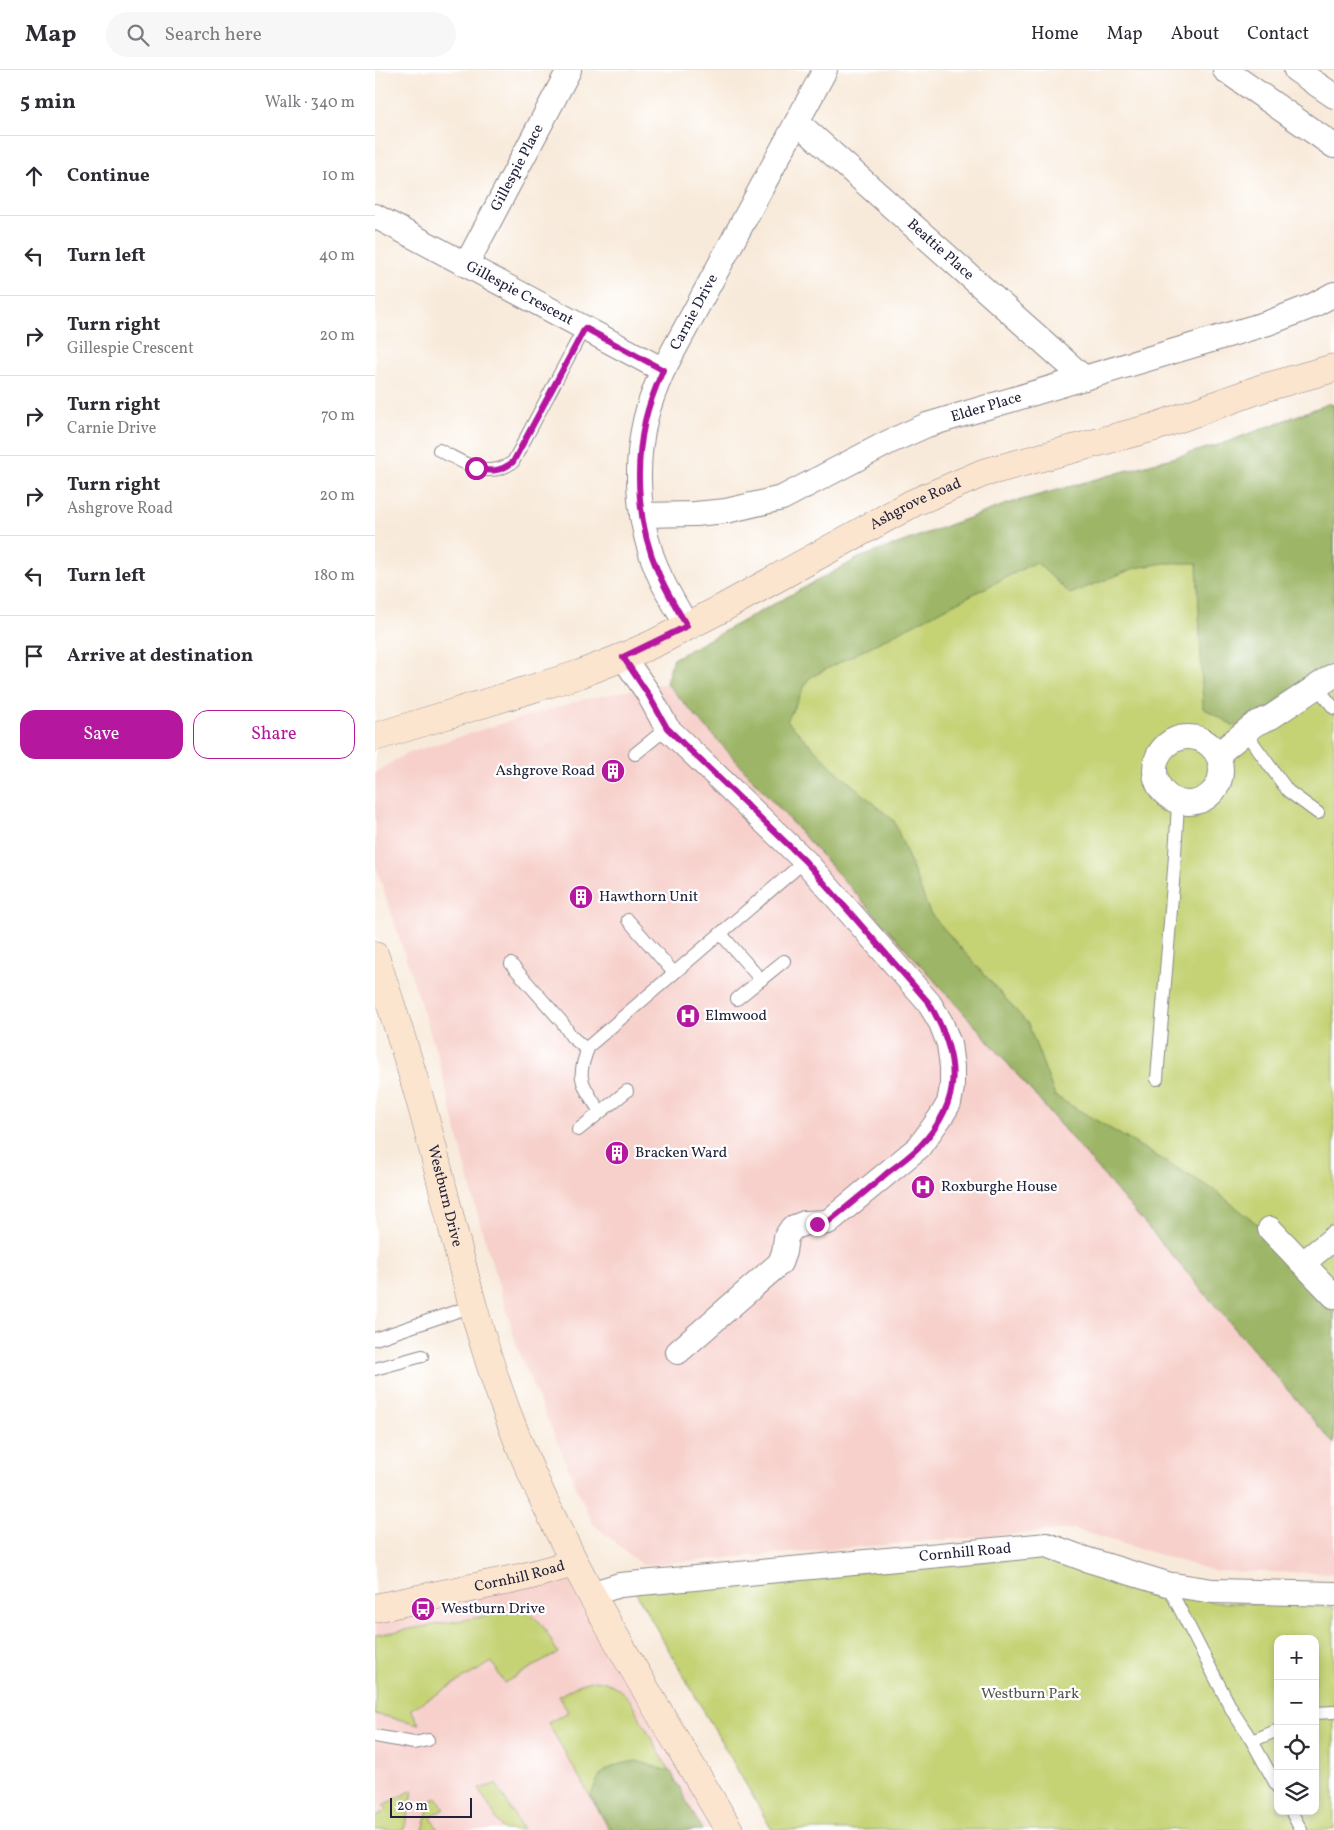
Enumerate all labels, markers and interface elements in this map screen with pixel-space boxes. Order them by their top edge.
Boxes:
search box [106,12,456,57]
text: Map [25,18,76,52]
icon: search [124,21,152,49]
text: Search here [164,22,262,48]
text: Home [1031,22,1079,47]
text: Map [1107,22,1143,47]
text: About [1171,22,1219,47]
text: Contact [1247,22,1309,47]
text: 5 min [20,88,76,117]
text: Walk · 340 m [265,92,355,114]
street label: Gillespie Place [486,120,549,215]
icon: ahead [20,162,48,190]
text: Continue [67,163,150,189]
text: 10 m [322,165,355,187]
street label: Beattie Place [902,214,978,285]
icon: left [20,242,48,270]
text: Turn left [67,243,146,269]
text: 40 m [319,245,355,267]
street label: Gillespie Crescent [462,256,577,331]
street label: Carnie Drive [665,270,723,354]
text: Turn right [67,312,160,338]
icon: right [20,322,48,350]
text: 20 m [320,325,355,347]
text: Gillespie Crescent [67,338,194,360]
street label: Elder Place [948,387,1024,428]
text: Turn right [67,392,160,418]
icon: right [20,402,48,430]
text: 70 m [321,405,355,427]
text: Carnie Drive [67,418,156,440]
route start [465,457,488,480]
text: Turn right [67,472,160,498]
street label: Ashgrove Road [866,473,965,535]
icon: right [20,482,48,510]
text: 20 m [320,485,355,507]
text: Ashgrove Road [67,498,173,520]
icon: left [20,562,48,590]
text: Turn left [67,563,146,589]
text: 180 m [314,565,355,587]
icon: arrive [20,642,48,670]
text: Arrive at destination [67,643,253,669]
button: Save [20,710,183,759]
button: Share [193,710,355,759]
building icon: Ashgrove Road [600,758,626,784]
place label: Ashgrove Road [496,761,595,782]
building icon: Hawthorn Unit [568,884,594,910]
place label: Hawthorn Unit [599,887,698,908]
hospital icon: Elmwood [675,1003,701,1029]
place label: Elmwood [705,1006,767,1027]
building icon: Bracken Ward [604,1140,630,1166]
street label: Westburn Drive [422,1143,467,1249]
place label: Bracken Ward [635,1143,727,1164]
hospital icon: Roxburghe House [910,1174,936,1200]
place label: Roxburghe House [941,1177,1057,1198]
route end [806,1213,829,1236]
street label: Cornhill Road [918,1538,1012,1567]
street label: Cornhill Road [473,1556,567,1598]
bus stop icon: Westburn Drive [410,1596,436,1622]
place label: Westburn Drive [441,1599,545,1620]
map controls [1274,1635,1319,1815]
button: + [1274,1635,1319,1680]
button: − [1274,1680,1319,1725]
park label: Westburn Park [981,1684,1079,1705]
button: locate [1274,1725,1319,1770]
button: layers [1274,1770,1319,1815]
scale bar [390,1795,473,1818]
text: 20 m [397,1797,428,1816]

